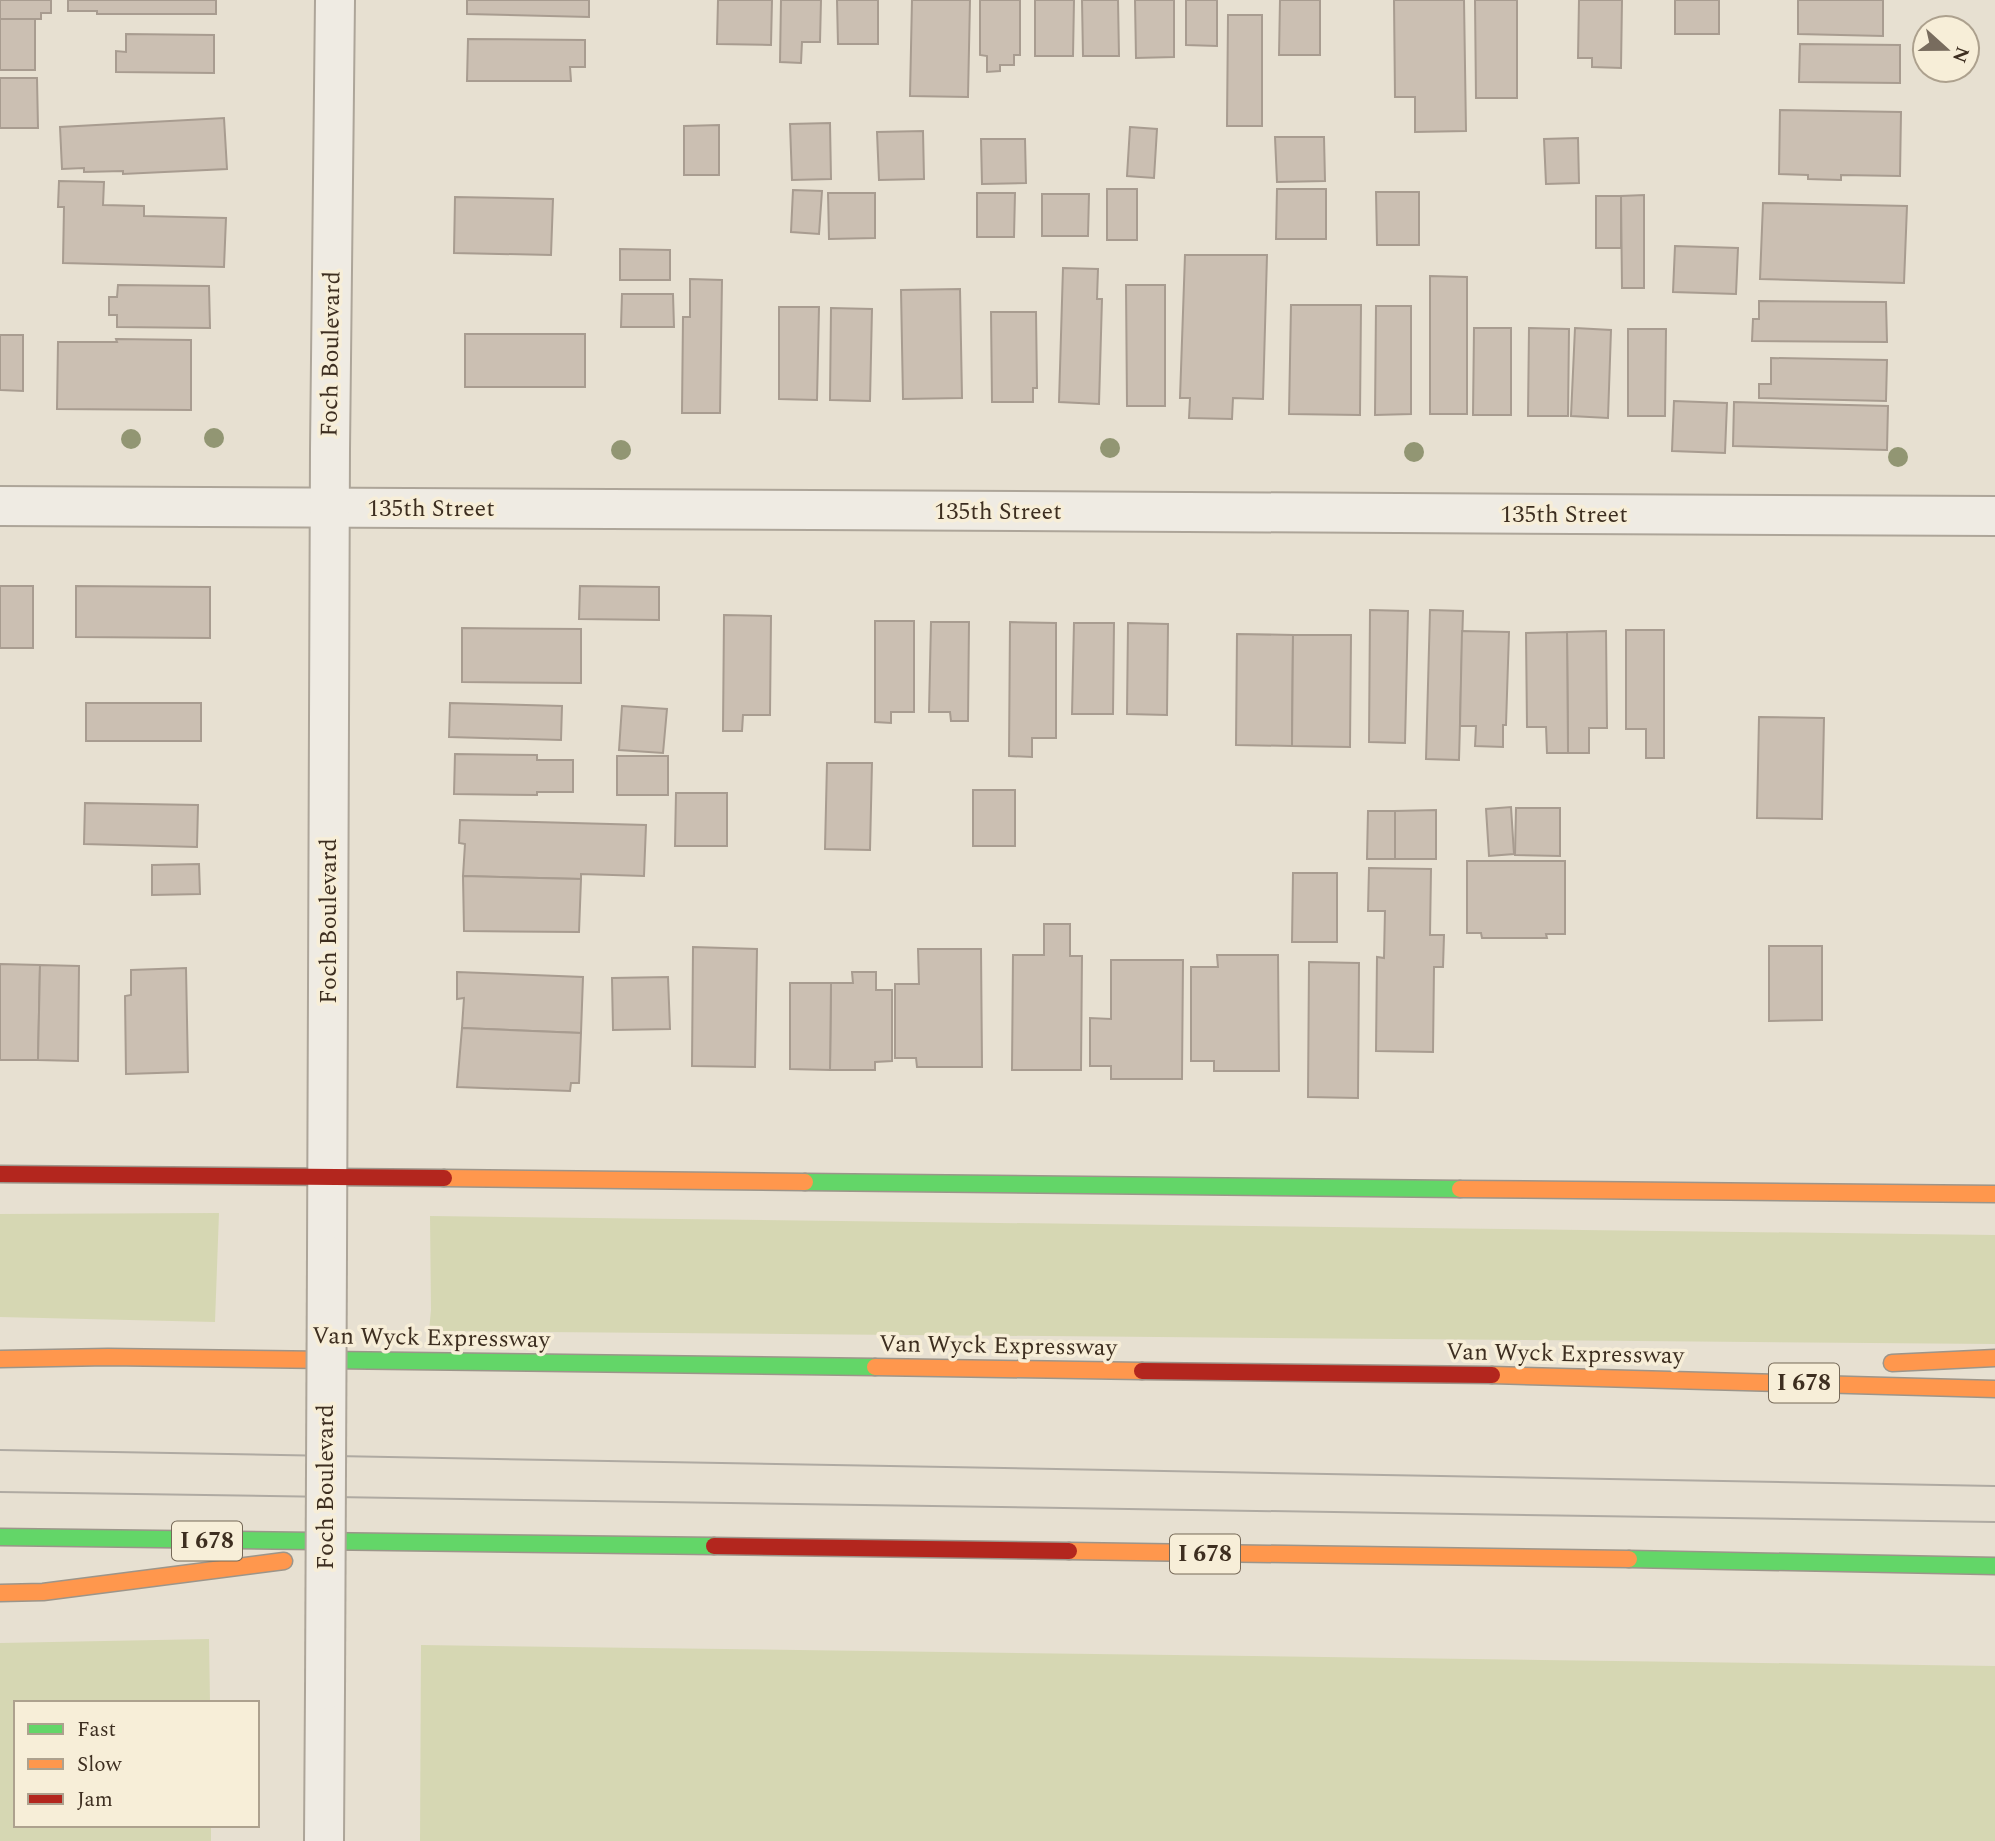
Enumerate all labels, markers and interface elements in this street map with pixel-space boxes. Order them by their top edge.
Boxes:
north arrow [1911,14,1981,84]
text: N [1944,42,1977,67]
street label: Foch Boulevard [312,271,350,437]
street label: 135th Street [367,491,495,527]
street label: 135th Street [934,494,1062,530]
street label: 135th Street [1500,497,1628,533]
street label: Foch Boulevard [311,838,347,1004]
street label: Van Wyck Expressway [312,1318,552,1358]
street label: Van Wyck Expressway [879,1326,1119,1366]
street label: Van Wyck Expressway [1446,1334,1686,1374]
road number: I 678 [1769,1364,1839,1402]
street label: Foch Boulevard [308,1404,344,1570]
road number: I 678 [172,1522,242,1560]
road number: I 678 [1170,1534,1240,1574]
legend [14,1701,259,1827]
text: Fast [77,1714,116,1746]
text: Slow [77,1749,123,1781]
text: Jam [77,1784,113,1816]

